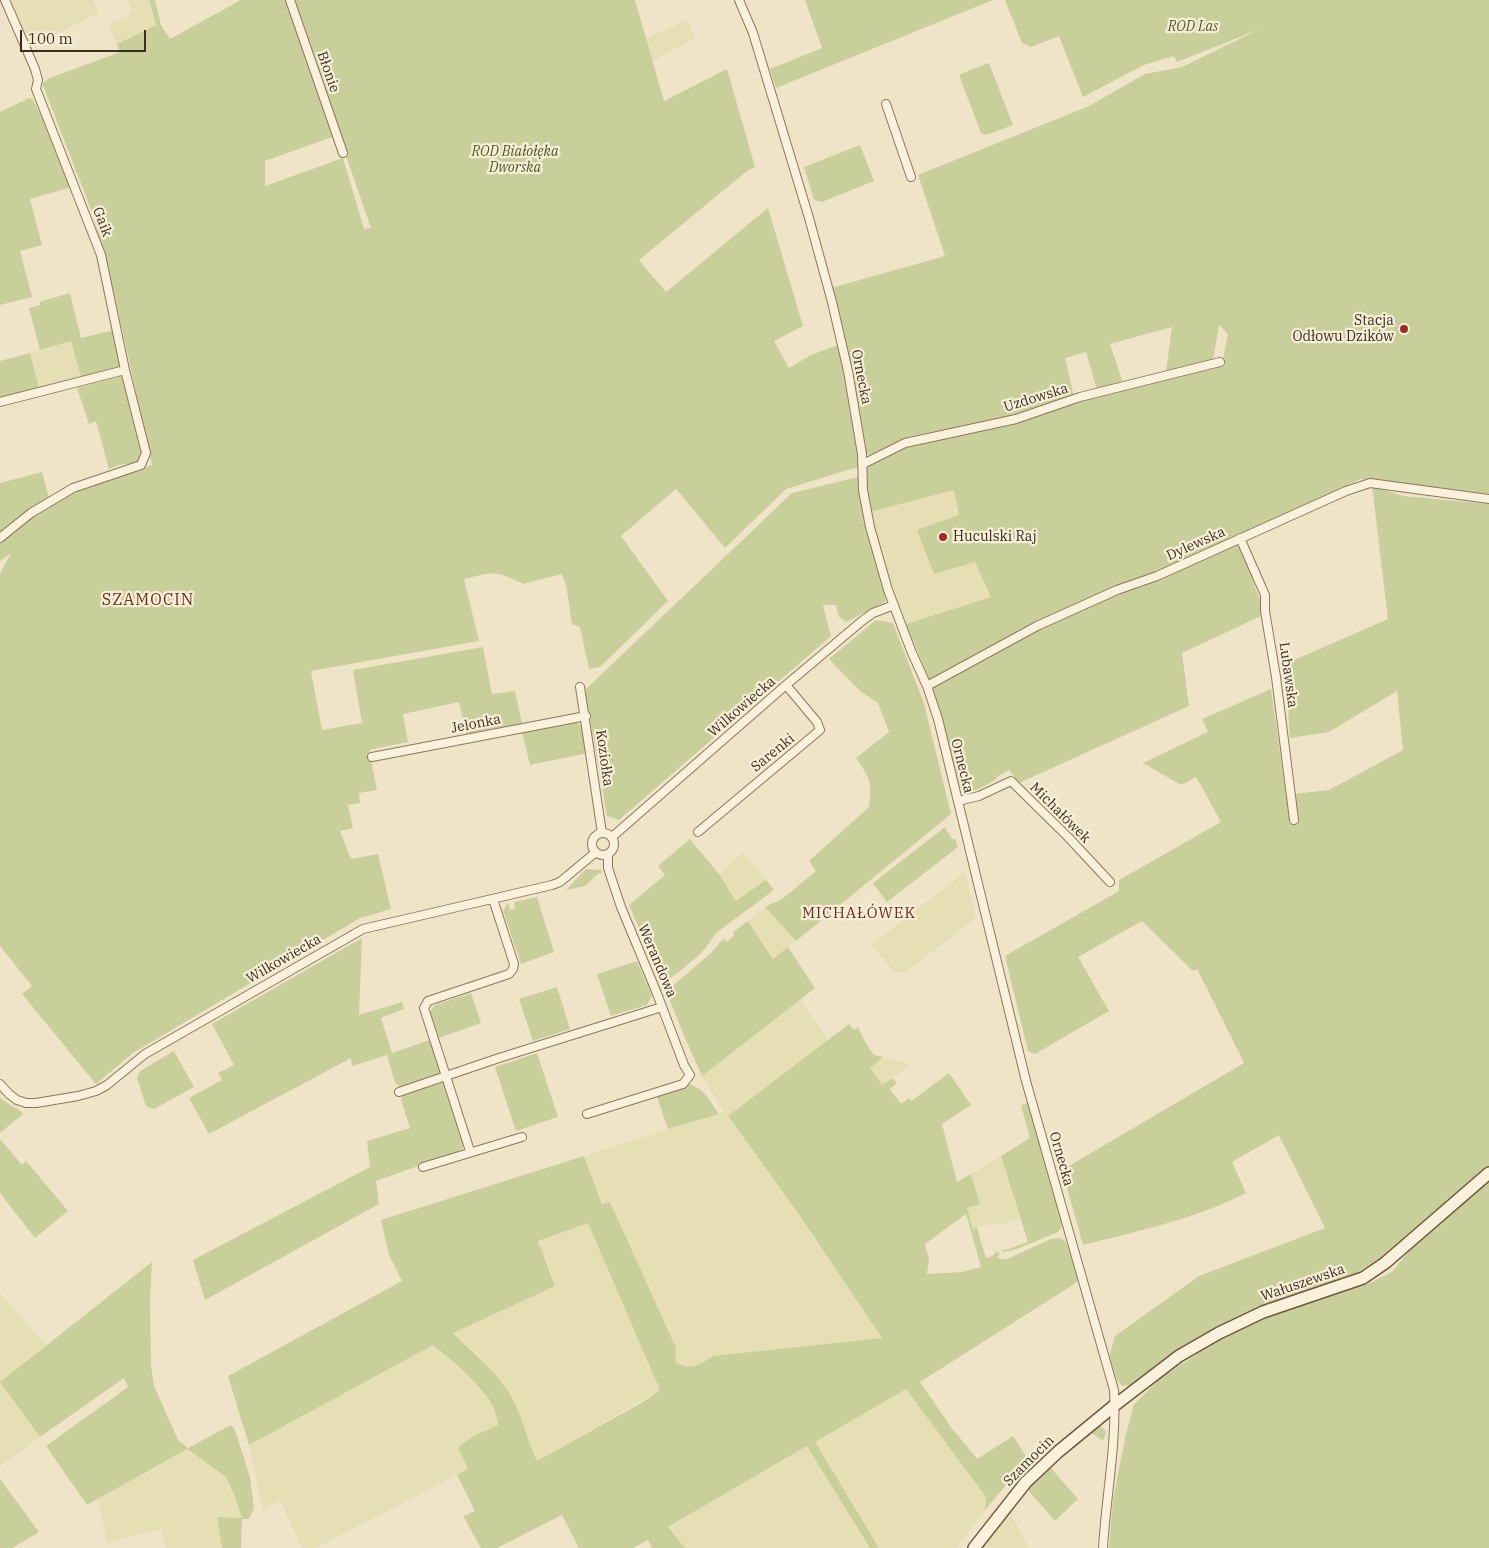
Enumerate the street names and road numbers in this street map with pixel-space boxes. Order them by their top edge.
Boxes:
street label: Błonie [313,49,343,95]
street label: Gaik [89,205,115,239]
street label: Ornecka [847,348,875,406]
street label: Uzdowska [1002,380,1070,416]
street label: Dylewska [1164,524,1228,564]
street label: Lubawska [1275,641,1301,709]
street label: Wilkowiecka [705,673,779,741]
street label: Jelonka [450,711,502,737]
street label: Koziołka [592,729,616,787]
street label: Sarenki [748,730,798,776]
street label: Ornecka [947,737,977,795]
street label: Michałówek [1026,779,1094,847]
street label: Werandowa [634,922,680,1000]
street label: Wilkowiecka [244,931,324,987]
street label: Ornecka [1045,1130,1077,1188]
street label: Wałuszewska [1259,1261,1347,1305]
street label: Szamocin [1000,1432,1058,1490]

